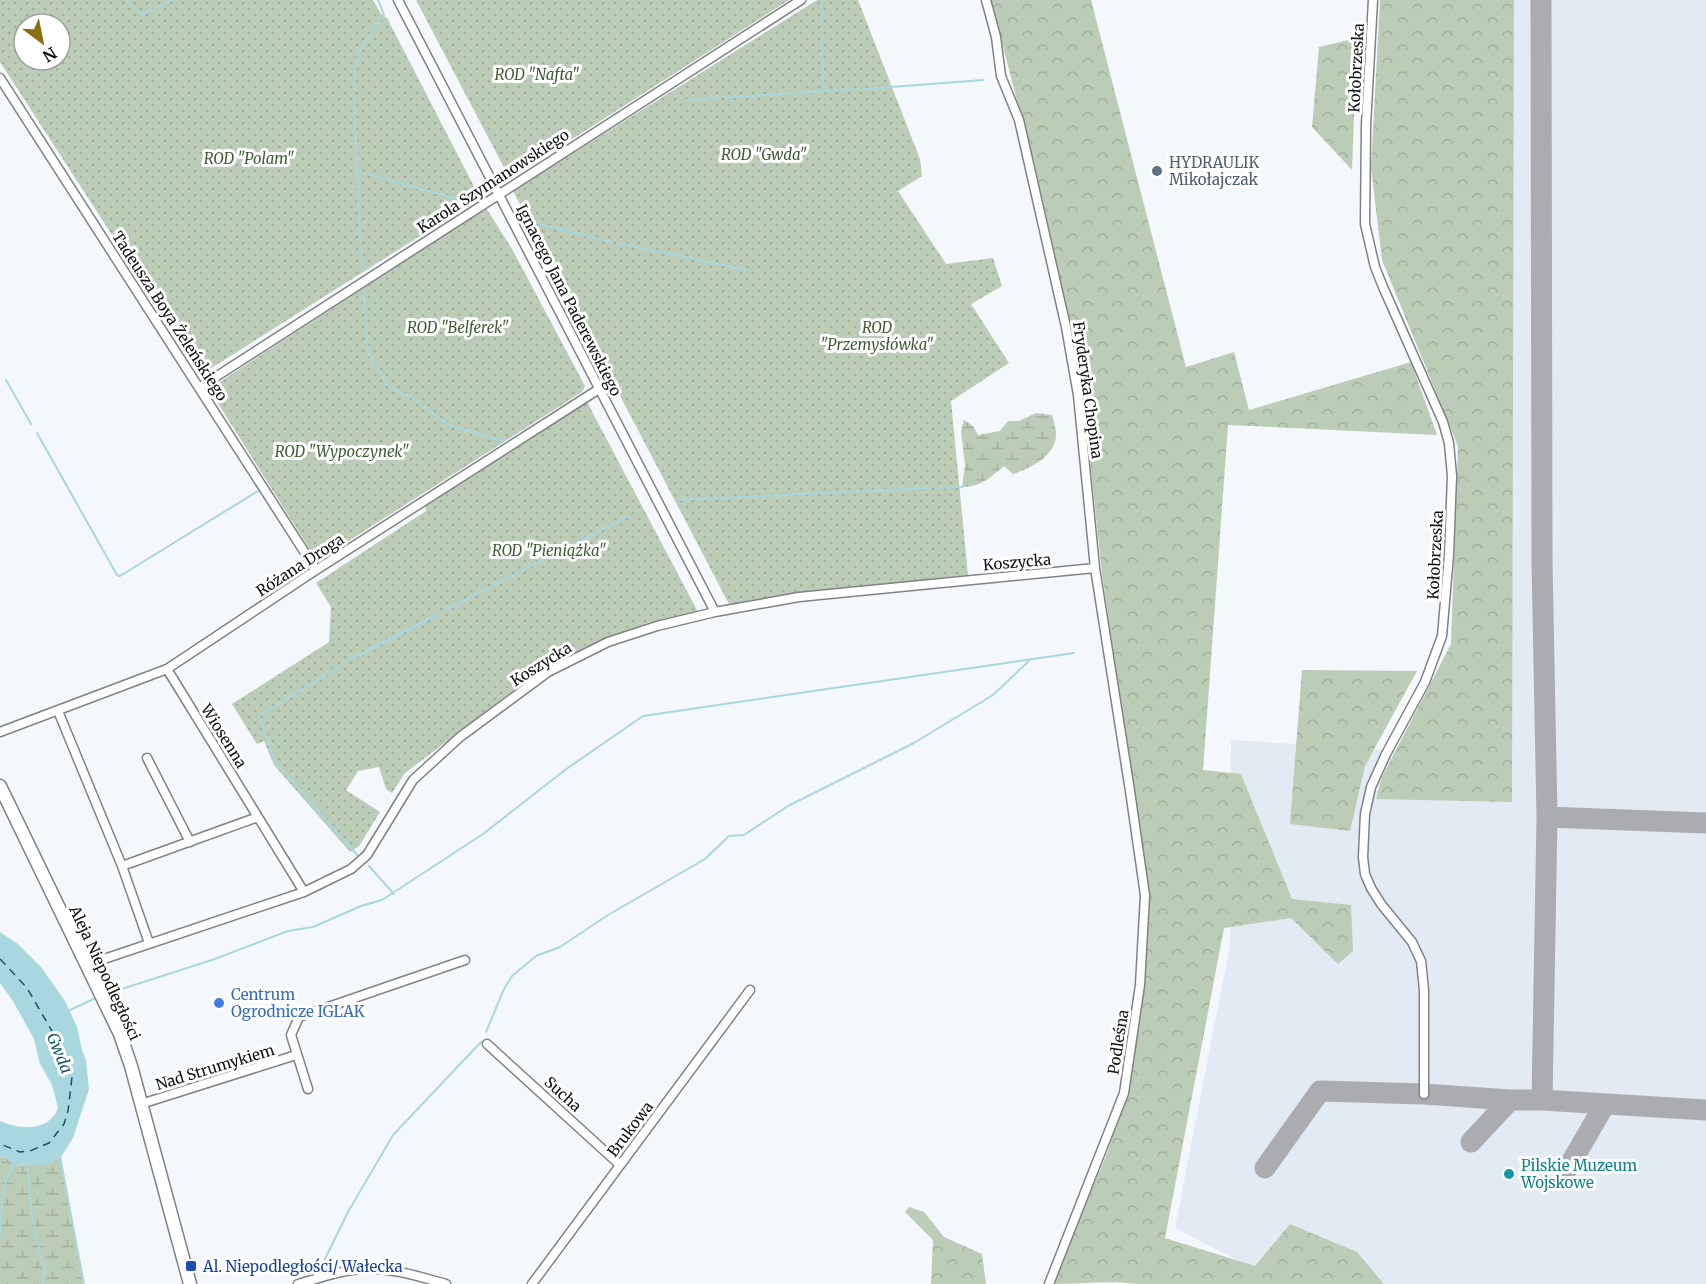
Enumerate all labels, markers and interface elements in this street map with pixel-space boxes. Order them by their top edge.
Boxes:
north arrow [12,12,72,72]
street label: Kołobrzeska [1344,23,1368,113]
text: N [39,43,61,67]
park label: ROD "Nafta" [495,65,580,84]
street label: Karola Szymanowskiego [414,125,573,237]
park label: ROD "Gwda" [721,145,807,164]
park label: ROD "Polam" [204,149,295,168]
place label: HYDRAULIK Mikołajczak [1169,153,1260,189]
marker: HYDRAULIK Mikołajczak [1150,164,1164,178]
street label: Ignacego Jana Paderewskiego [512,201,626,399]
street label: Tadeusza Boya Żeleńskiego [108,228,232,405]
park label: ROD "Belferek" [407,318,509,337]
park label: ROD "Przemysłówka" [820,318,934,354]
street label: Fryderyka Chopina [1069,320,1107,460]
park label: ROD "Wypoczynek" [275,442,409,461]
street label: Kołobrzeska [1423,510,1447,600]
street label: Różana Droga [253,530,347,600]
park label: ROD "Pieniążka" [492,541,606,560]
street label: Koszycka [982,550,1052,574]
street label: Koszycka [507,638,575,690]
street label: Wiosenna [196,700,251,771]
street label: Aleja Niepodległości [65,902,145,1044]
place label: Centrum Ogrodnicze IGLAK [231,985,365,1021]
marker: Centrum Ogrodnicze IGLAK [212,996,226,1010]
street label: Podleśna [1103,1008,1133,1076]
water label: Gwda [43,1030,77,1076]
street label: Nad Strumykiem [153,1040,277,1094]
street label: Sucha [541,1072,585,1116]
street label: Brukowa [603,1097,657,1161]
place label: Pilskie Muzeum Wojskowe [1520,1156,1637,1192]
marker: Pilskie Muzeum Wojskowe [1502,1167,1516,1181]
place label: Al. Niepodległości/ Wałecka [202,1257,402,1276]
marker: Al. Niepodległości/ Wałecka [184,1259,198,1273]

